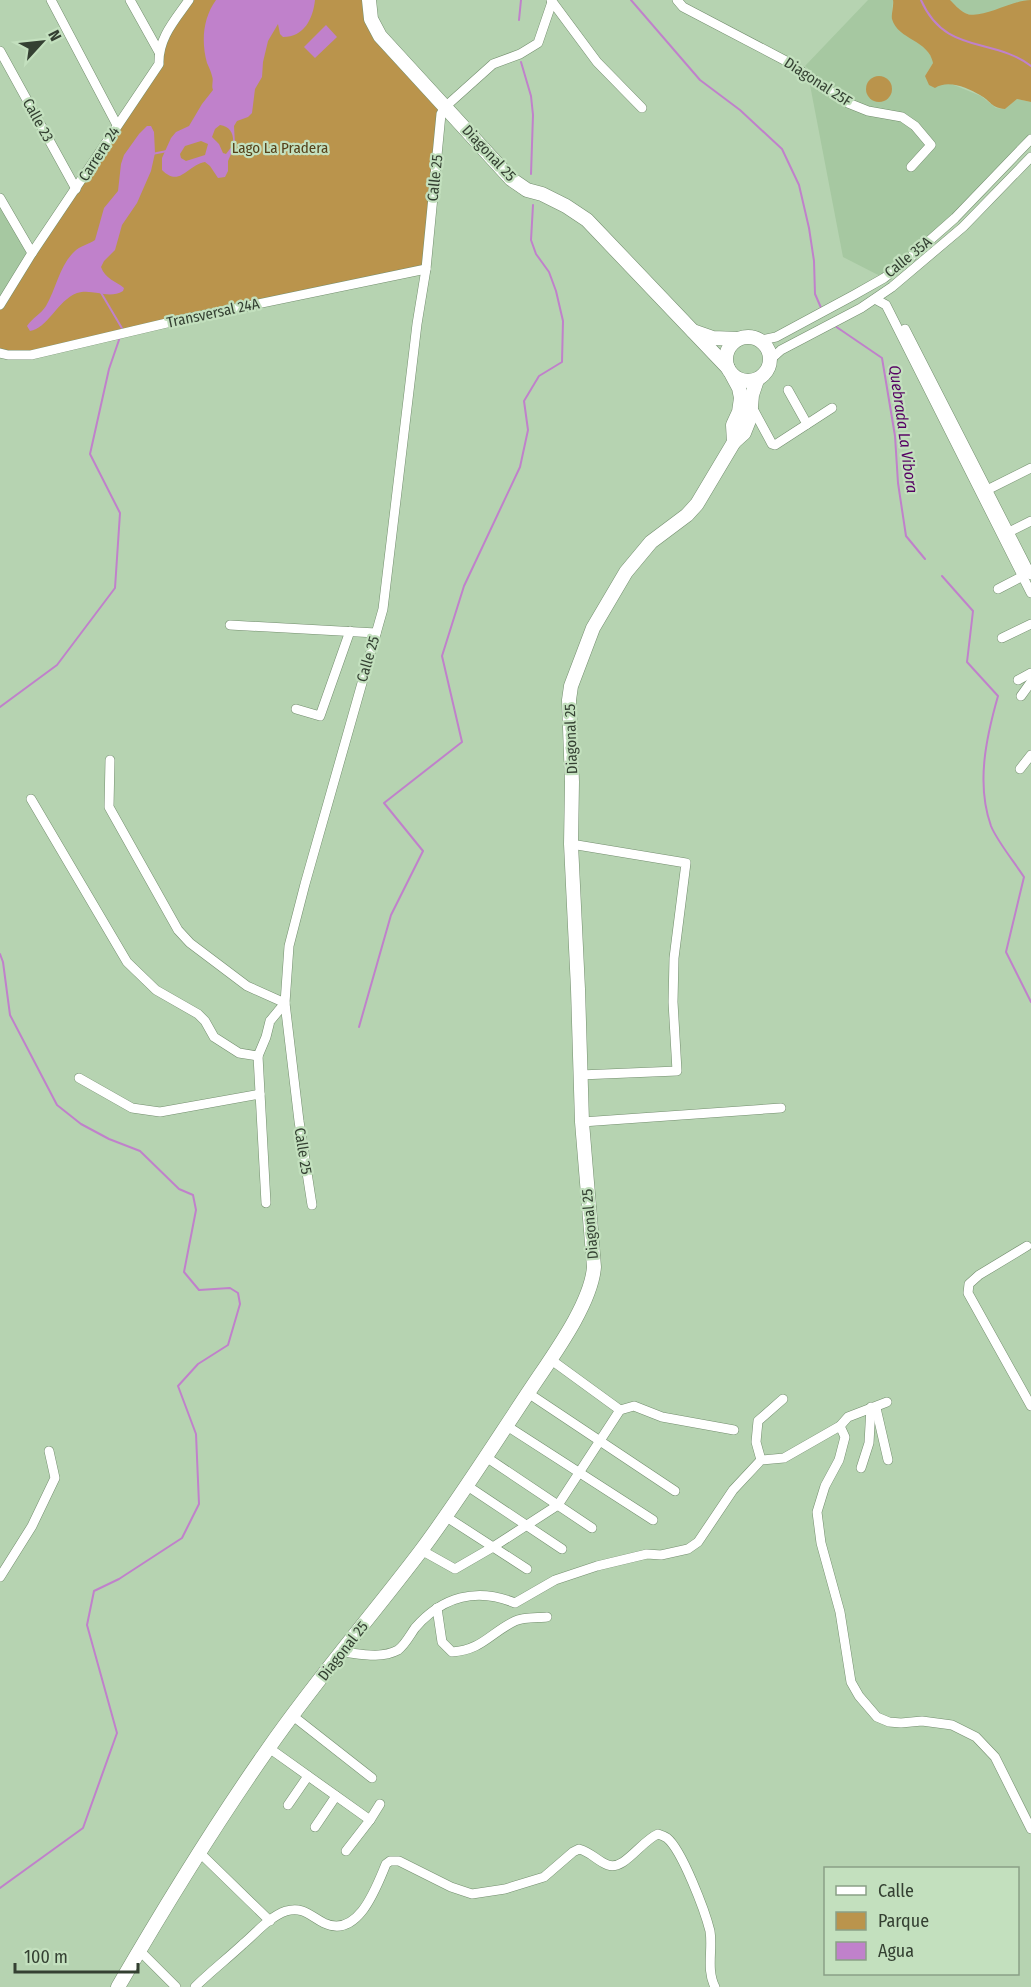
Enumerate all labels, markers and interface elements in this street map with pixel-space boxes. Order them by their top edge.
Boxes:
north arrow [12,12,72,72]
text: N [44,27,66,44]
street label: Diagonal 25F [781,53,856,111]
street label: Calle 23 [19,95,57,145]
street label: Diagonal 25 [458,121,520,185]
street label: Carrera 24 [75,123,123,185]
park label: Lago La Pradera [232,139,328,157]
street label: Calle 25 [424,154,446,202]
street label: Calle 35A [881,233,935,281]
street label: Transversal 24A [165,294,261,332]
water label: Quebrada La Vibora [885,364,922,494]
street label: Calle 25 [353,634,383,684]
street label: Diagonal 25 [561,703,581,775]
street label: Calle 25 [290,1126,316,1176]
street label: Diagonal 25 [578,1188,602,1260]
street label: Diagonal 25 [314,1618,372,1684]
legend [824,1867,1019,1975]
text: Calle [878,1880,914,1902]
text: Parque [878,1910,929,1932]
scale bar [15,1936,138,1974]
text: Agua [878,1940,914,1962]
text: 100 m [24,1946,68,1968]

